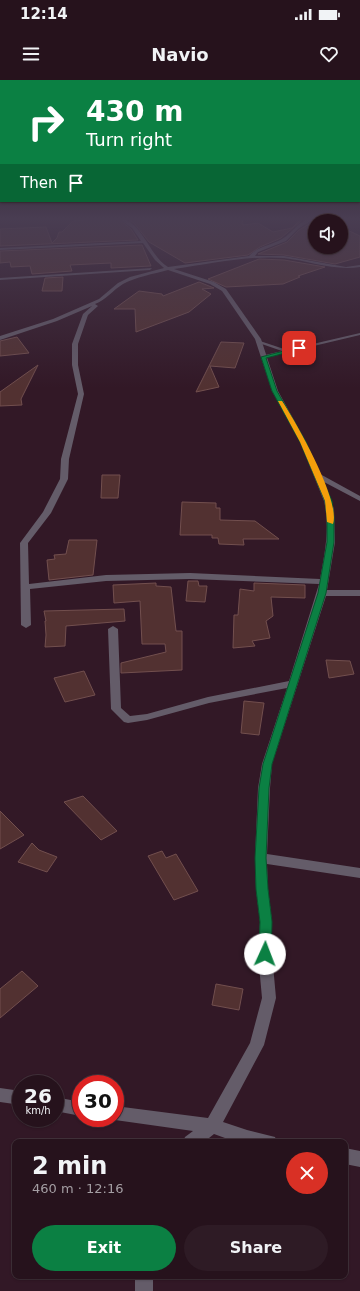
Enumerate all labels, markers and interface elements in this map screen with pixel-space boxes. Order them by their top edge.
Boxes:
text: 12:14 [20,5,68,23]
icon: menu [20,43,42,65]
icon: heart [318,43,340,65]
text: Navio [151,44,209,65]
text: 430 m [86,95,183,128]
icon: right [20,96,72,148]
text: Turn right [86,129,172,150]
icon: arrive [65,172,87,194]
text: Then [20,174,57,192]
map controls [308,214,348,254]
button: sound [308,214,348,254]
pin [282,331,316,365]
icon: arrive [288,337,310,359]
position arrow [244,933,286,975]
speed limit sign: 30 [72,1075,124,1127]
text: 26 [24,1084,52,1108]
text: km/h [25,1105,51,1116]
text: 2 min [32,1152,107,1180]
button: close [286,1152,328,1194]
text: 460 m · 12:16 [32,1181,123,1196]
button: Exit [32,1225,176,1271]
button: Share [184,1225,328,1271]

